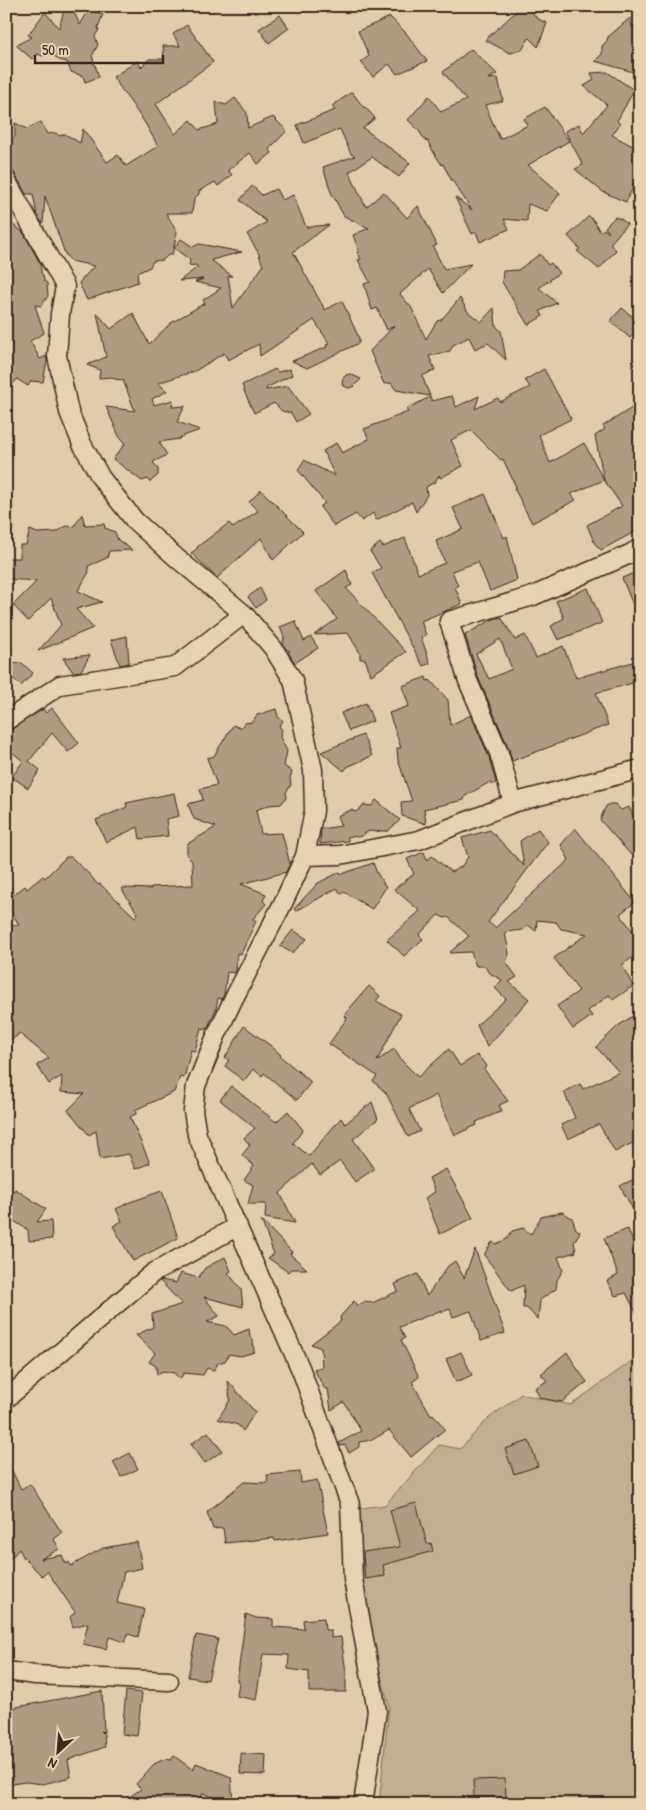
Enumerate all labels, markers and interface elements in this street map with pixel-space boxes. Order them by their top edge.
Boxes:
scale bar [35,32,162,64]
text: 50 m [42,39,69,60]
north arrow [32,1728,82,1778]
text: N [44,1754,60,1774]

